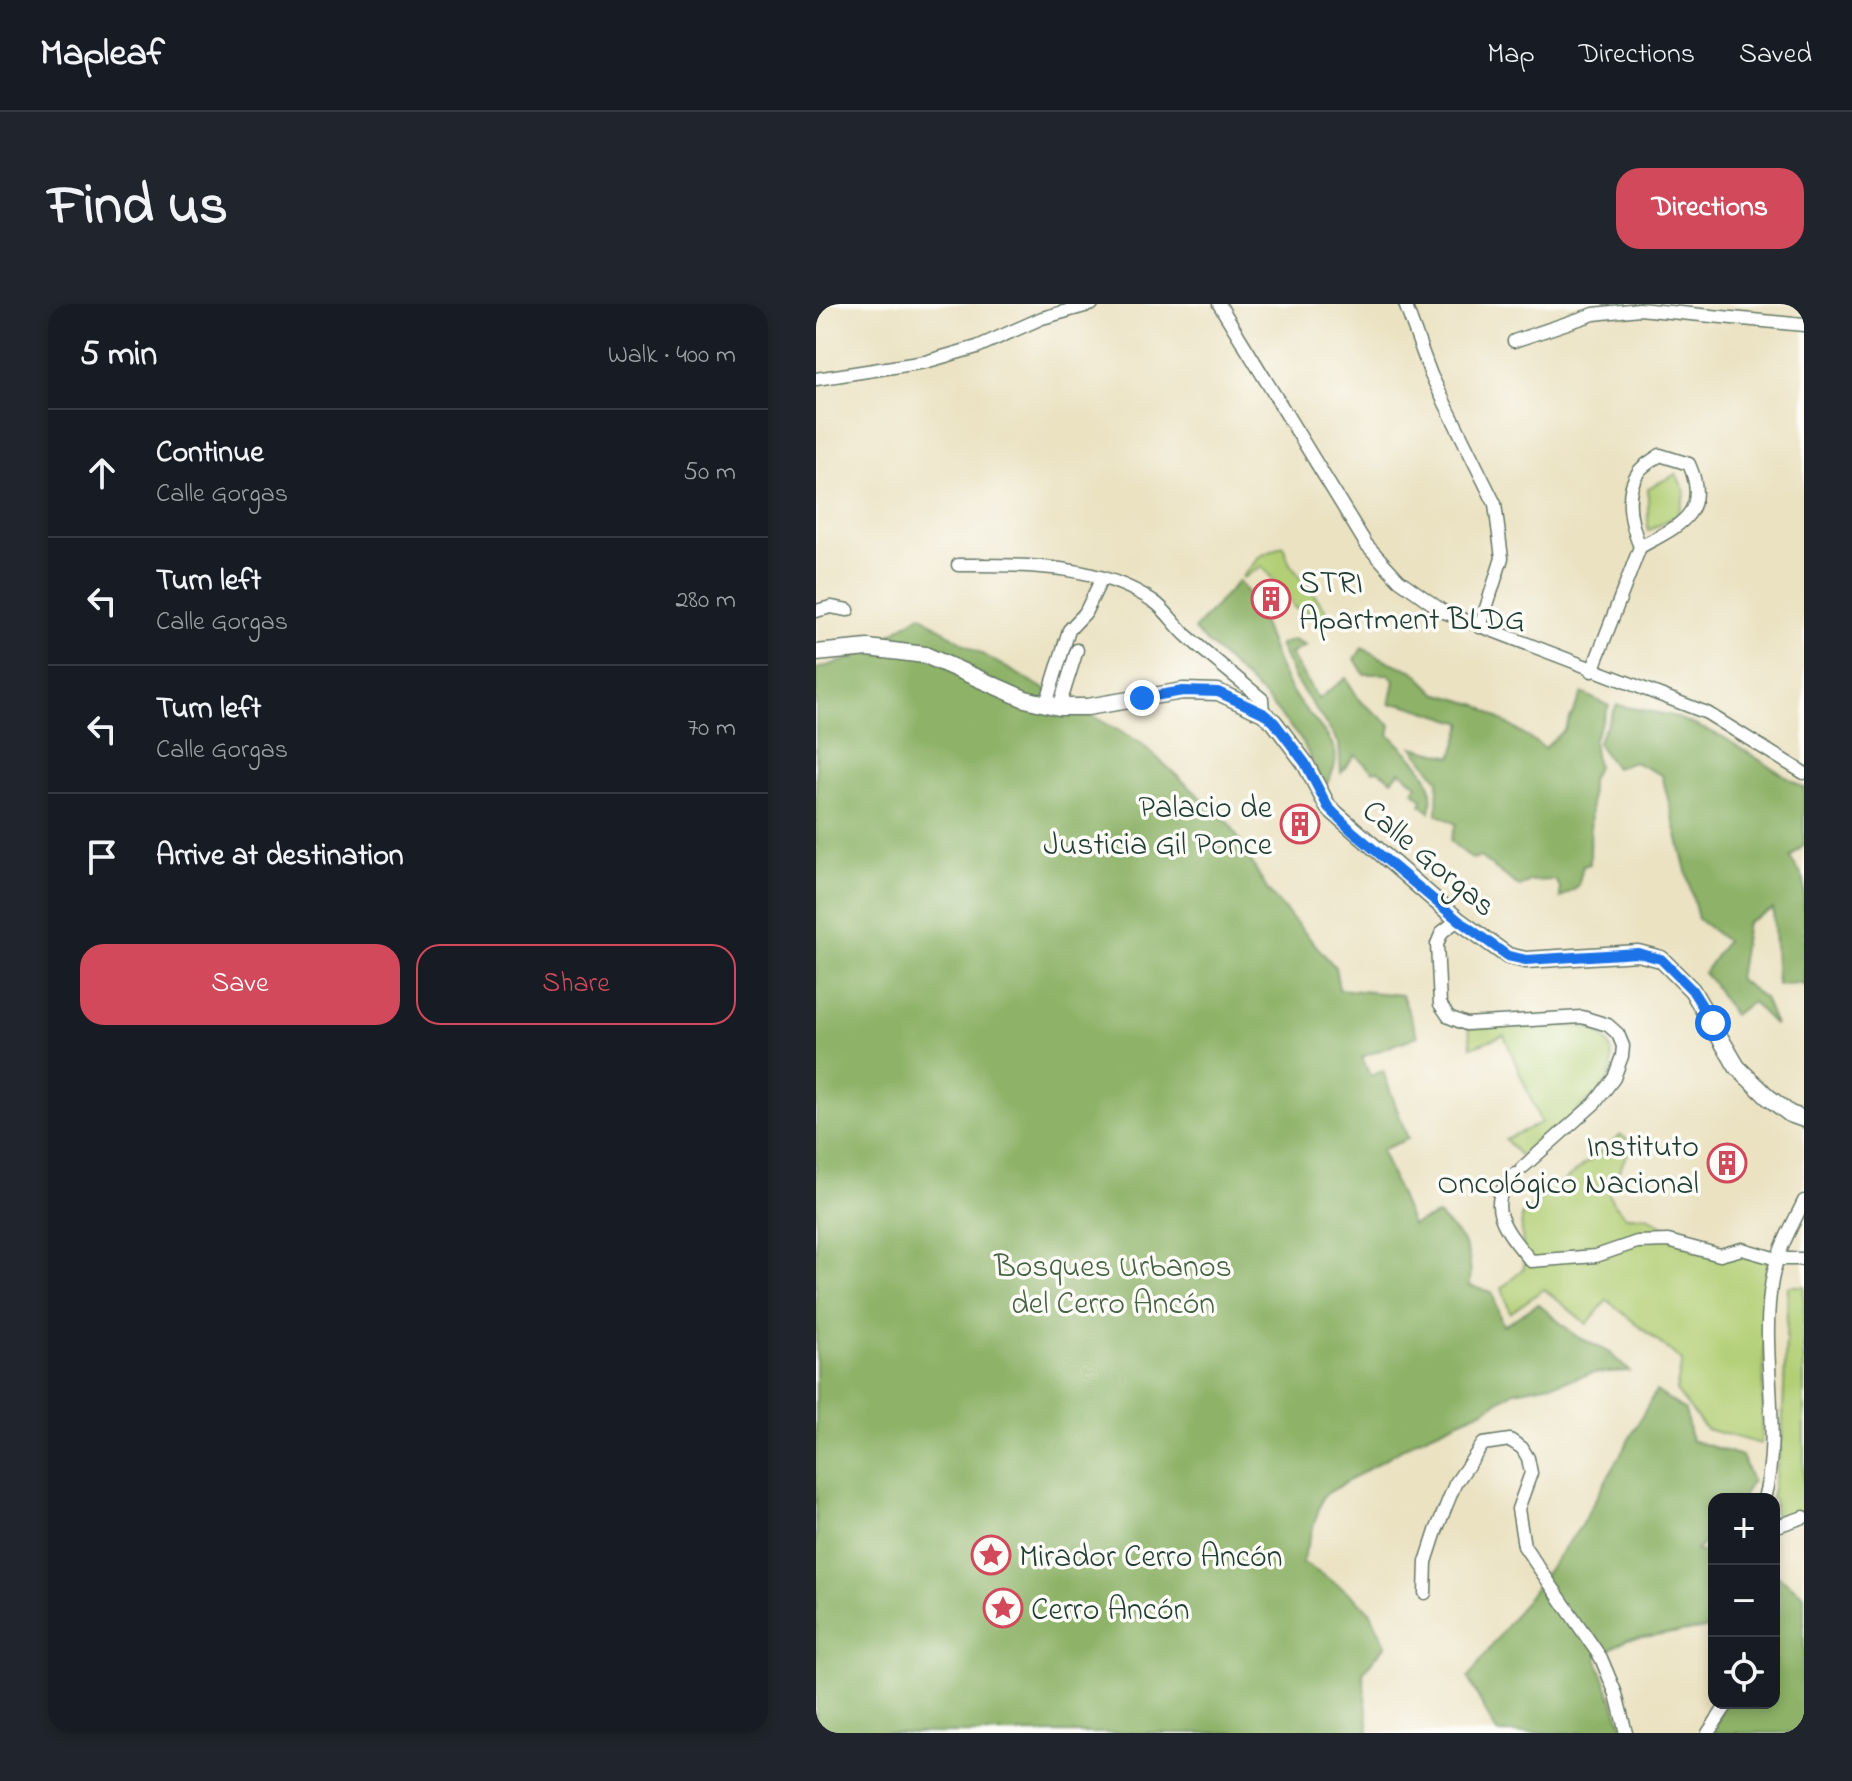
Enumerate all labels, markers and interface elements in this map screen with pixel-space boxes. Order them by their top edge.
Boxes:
text: Mapleaf [40,27,165,83]
text: Map [1487,35,1535,76]
text: Directions [1579,35,1695,76]
text: Saved [1739,35,1812,76]
text: Find us [48,168,228,249]
button: Directions [1616,168,1804,249]
text: 5 min [80,331,157,381]
text: Walk · 400 m [608,337,736,375]
text: Continue [156,432,264,476]
icon: ahead [80,451,124,495]
text: 50 m [683,454,736,492]
text: Calle Gorgas [156,476,288,514]
text: Turn left [156,560,261,604]
place label: STRI Apartment BLDG [1299,561,1525,645]
building icon: STRI Apartment BLDG [1250,578,1292,620]
icon: left [80,579,124,623]
text: 280 m [675,582,736,620]
text: Calle Gorgas [156,604,288,642]
route end [1124,680,1160,716]
text: Turn left [156,688,261,732]
icon: left [80,707,124,751]
text: 70 m [687,710,736,748]
text: Calle Gorgas [156,732,288,770]
place label: Palacio de Justicia Gil Ponce [1043,786,1273,870]
street label: Calle Gorgas [1350,789,1505,930]
building icon: Palacio de Justicia Gil Ponce [1279,803,1321,845]
icon: arrive [80,835,124,879]
text: Arrive at destination [156,835,404,879]
button: Save [80,944,400,1025]
button: Share [416,944,736,1025]
route start [1695,1005,1731,1041]
place label: Instituto Oncológico Nacional [1437,1125,1699,1209]
building icon: Instituto Oncológico Nacional [1706,1142,1748,1184]
park label: Bosques Urbanos del Cerro Ancón [993,1245,1232,1329]
map controls [1708,1493,1780,1709]
button: + [1708,1493,1780,1565]
place icon: Mirador Cerro Ancón [970,1534,1012,1576]
place label: Mirador Cerro Ancón [1019,1535,1282,1582]
button: − [1708,1565,1780,1637]
place icon: Cerro Ancón [982,1587,1024,1629]
place label: Cerro Ancón [1031,1588,1190,1635]
button: locate [1708,1637,1780,1709]

